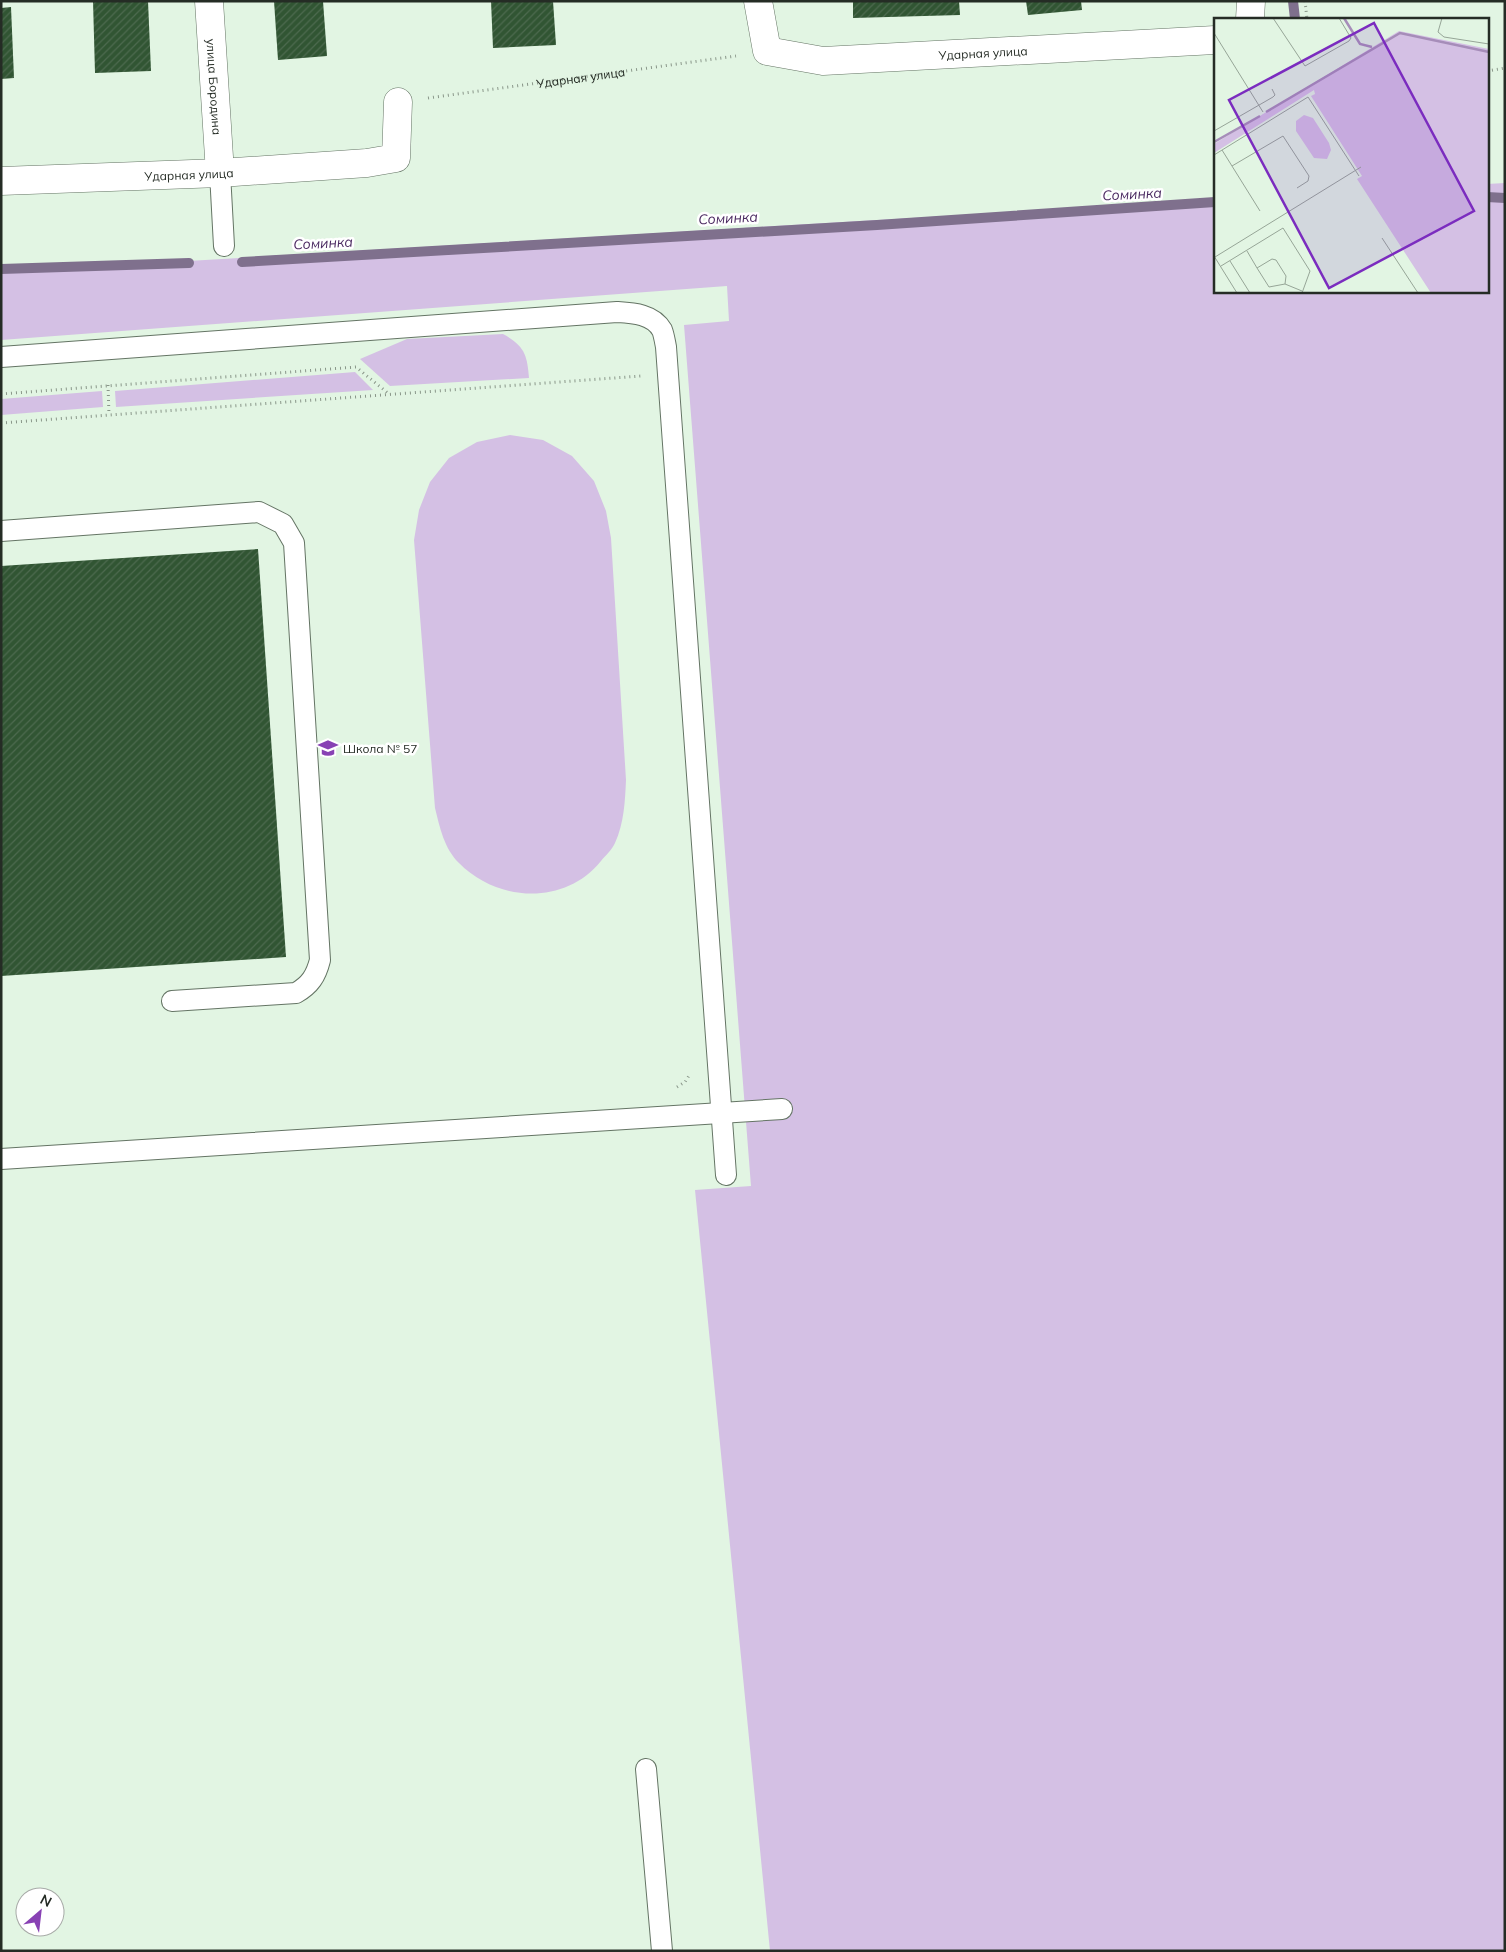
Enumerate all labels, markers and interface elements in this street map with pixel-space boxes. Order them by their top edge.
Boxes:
inset map [1214,18,1488,292]
street label: улица Бородина [204,38,225,135]
street label: Ударная улица [937,43,1028,62]
street label: Ударная улица [534,64,626,91]
street label: Ударная улица [143,165,234,183]
water label: Соминка [1102,183,1163,205]
water label: Соминка [698,207,759,229]
water label: Соминка [293,232,354,254]
school or university icon: Школа № 57 [317,737,339,759]
place label: Школа № 57 [343,741,417,756]
north arrow [15,1887,65,1937]
text: N [37,1890,55,1911]

